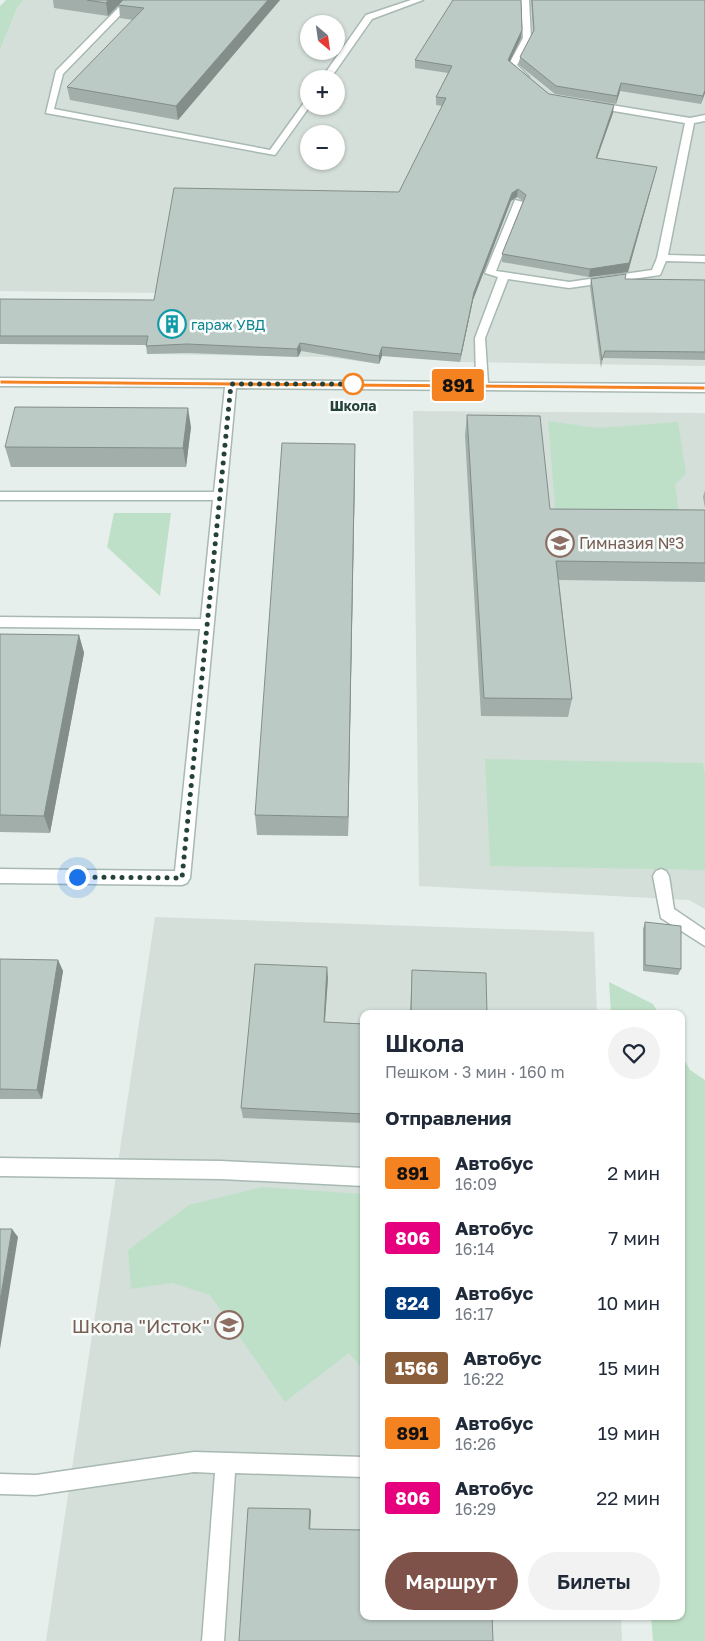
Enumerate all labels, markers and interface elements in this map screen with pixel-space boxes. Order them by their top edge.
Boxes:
north arrow [300,15,345,60]
map controls [300,15,345,170]
button: + [300,70,345,115]
button: − [300,125,345,170]
building icon: гараж УВД [157,309,187,339]
place label: гараж УВД [191,316,265,333]
line badge: 891 [429,369,487,401]
marker: Школа [342,373,364,395]
text: 891 [442,374,474,396]
place label: Школа [330,397,376,414]
school or university icon: Гимназия №3 [545,528,575,558]
place label: Гимназия №3 [579,533,684,553]
your location [65,865,90,890]
button: heart [608,1027,660,1079]
text: Школа [385,1028,464,1057]
text: Пешком · 3 мин · 160 m [385,1062,565,1082]
text: Отправления [385,1106,511,1129]
text: Автобус [455,1151,533,1174]
text: 2 мин [607,1161,660,1184]
text: 891 [396,1162,429,1184]
text: 16:09 [455,1174,497,1194]
text: Автобус [455,1216,533,1239]
text: 7 мин [608,1226,660,1249]
text: 806 [395,1227,430,1249]
text: 16:14 [455,1239,495,1259]
text: Автобус [455,1281,533,1304]
text: 10 мин [597,1291,660,1314]
text: 824 [396,1292,429,1314]
text: 16:17 [455,1304,493,1324]
school or university icon: Школа "Исток" [214,1310,244,1340]
place label: Школа "Исток" [72,1314,210,1337]
text: Автобус [463,1346,542,1369]
text: 15 мин [598,1356,660,1379]
text: 1566 [395,1357,438,1379]
text: 16:22 [463,1369,504,1389]
text: Автобус [455,1411,533,1434]
text: 19 мин [598,1421,660,1444]
text: 891 [396,1422,429,1444]
text: 16:26 [455,1434,496,1454]
text: Автобус [455,1476,533,1499]
text: 22 мин [596,1486,660,1509]
text: 806 [395,1487,430,1509]
text: 16:29 [455,1499,496,1519]
button: Маршрут [385,1552,518,1610]
button: Билеты [528,1552,660,1610]

